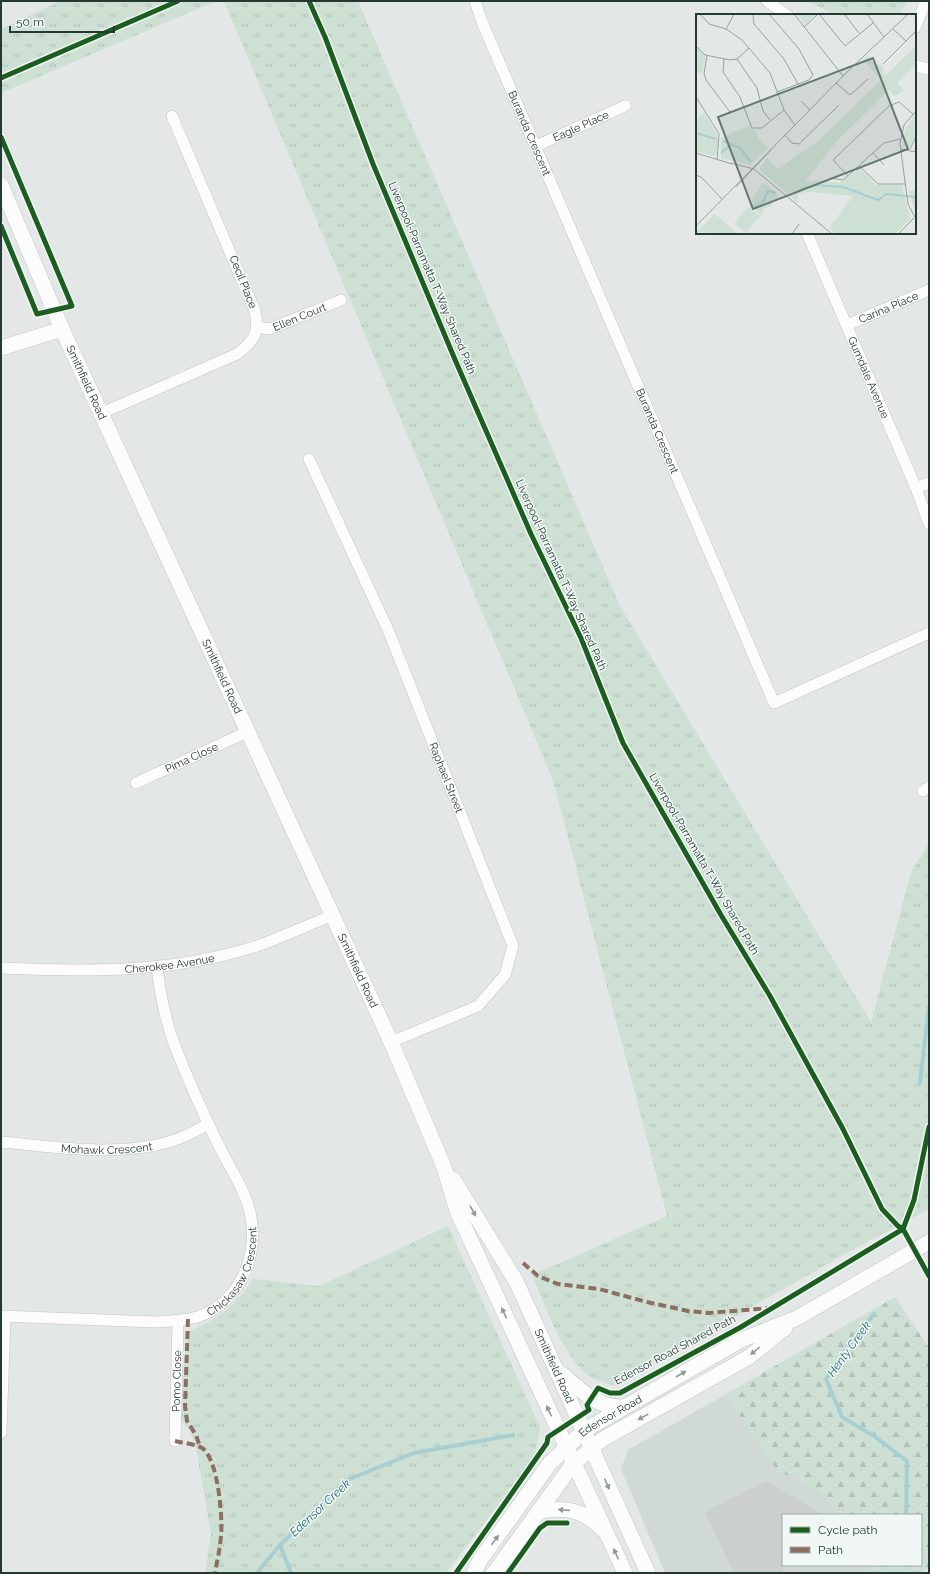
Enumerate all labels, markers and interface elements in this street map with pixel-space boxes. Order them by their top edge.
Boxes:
scale bar [10,8,114,34]
inset map [696,14,916,234]
text: 50 m [16,15,44,29]
street label: Buranda Crescent [506,89,554,178]
street label: Eagle Place [551,107,611,144]
street label: Liverpool-Parramatta T-Way Shared Path [385,180,479,376]
street label: Cecil Place [226,254,260,311]
street label: Carina Place [857,289,921,326]
street label: Ellen Court [271,300,328,334]
street label: Gumdale Avenue [845,334,892,421]
street label: Smithfield Road [64,343,109,422]
street label: Buranda Crescent [633,386,681,476]
street label: Liverpool-Parramatta T-Way Shared Path [513,478,609,672]
street label: Smithfield Road [200,637,245,716]
street label: Pima Close [163,739,221,775]
street label: Raphael Street [427,740,466,815]
street label: Liverpool-Parramatta T-Way Shared Path [646,771,762,957]
street label: Smithfield Road [335,931,381,1010]
street label: Cherokee Avenue [124,951,216,975]
street label: Mohawk Crescent [60,1139,154,1156]
one-way arrow [470,1205,477,1217]
street label: Chickasaw Crescent [204,1226,259,1318]
one-way arrow [501,1307,507,1318]
street label: Edensor Road Shared Path [612,1312,738,1388]
water label: Henty Creek [824,1318,874,1379]
street label: Smithfield Road [532,1327,577,1405]
one-way arrow [750,1347,761,1356]
street label: Pomo Close [169,1350,184,1412]
one-way arrow [675,1371,687,1378]
street label: Edensor Road [576,1392,644,1439]
one-way arrow [546,1406,552,1417]
one-way arrow [637,1413,649,1420]
water label: Edensor Creek [287,1476,354,1540]
one-way arrow [605,1478,611,1490]
one-way arrow [558,1506,570,1513]
legend [782,1514,922,1566]
text: Cycle path [818,1523,877,1537]
one-way arrow [490,1535,498,1545]
text: Path [818,1543,843,1557]
one-way arrow [613,1548,619,1560]

